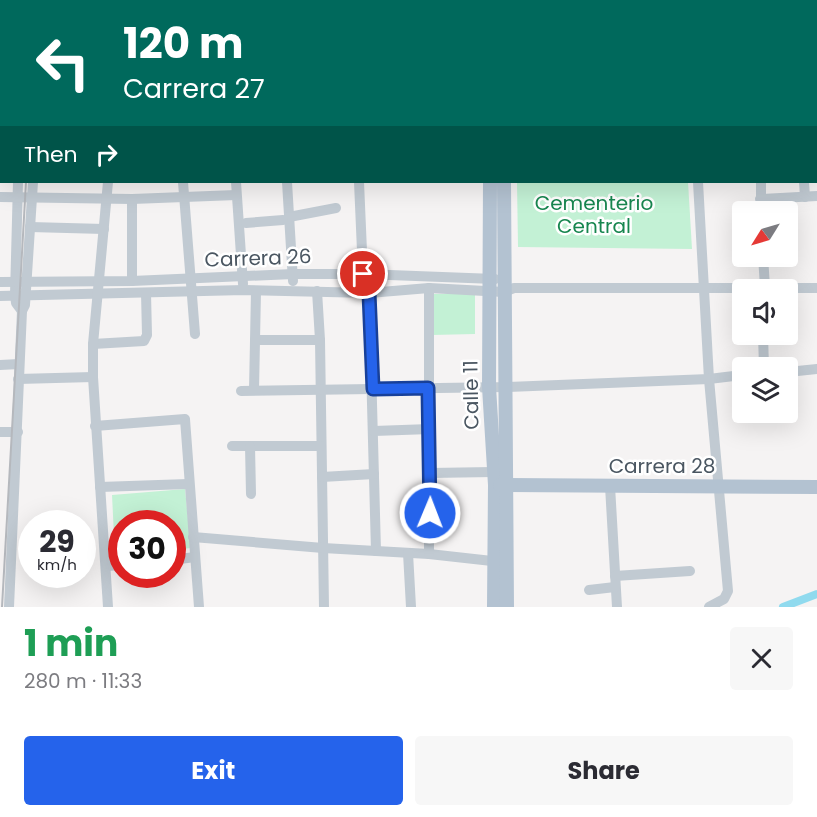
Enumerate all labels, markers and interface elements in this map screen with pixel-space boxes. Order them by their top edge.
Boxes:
text: 120 m [123,14,244,73]
icon: left [24,24,102,102]
text: Carrera 27 [123,70,265,107]
icon: right [90,138,123,171]
text: Then [24,139,78,170]
park label: Cementerio Central [535,189,653,240]
north arrow [732,201,798,267]
map controls [732,201,798,423]
street label: Carrera 26 [204,242,312,274]
pin [337,248,388,299]
icon: arrive [346,257,379,290]
button: sound [732,279,798,345]
button: layers [732,357,798,423]
street label: Calle 11 [456,360,486,430]
street label: Carrera 28 [609,452,715,480]
position arrow [398,481,462,545]
speed limit sign: 30 [108,510,186,588]
text: 29 [39,520,75,563]
text: km/h [37,554,77,575]
text: 1 min [24,618,118,669]
button: close [730,627,793,690]
text: 280 m · 11:33 [24,667,142,695]
button: Exit [24,736,403,805]
button: Share [415,736,793,805]

